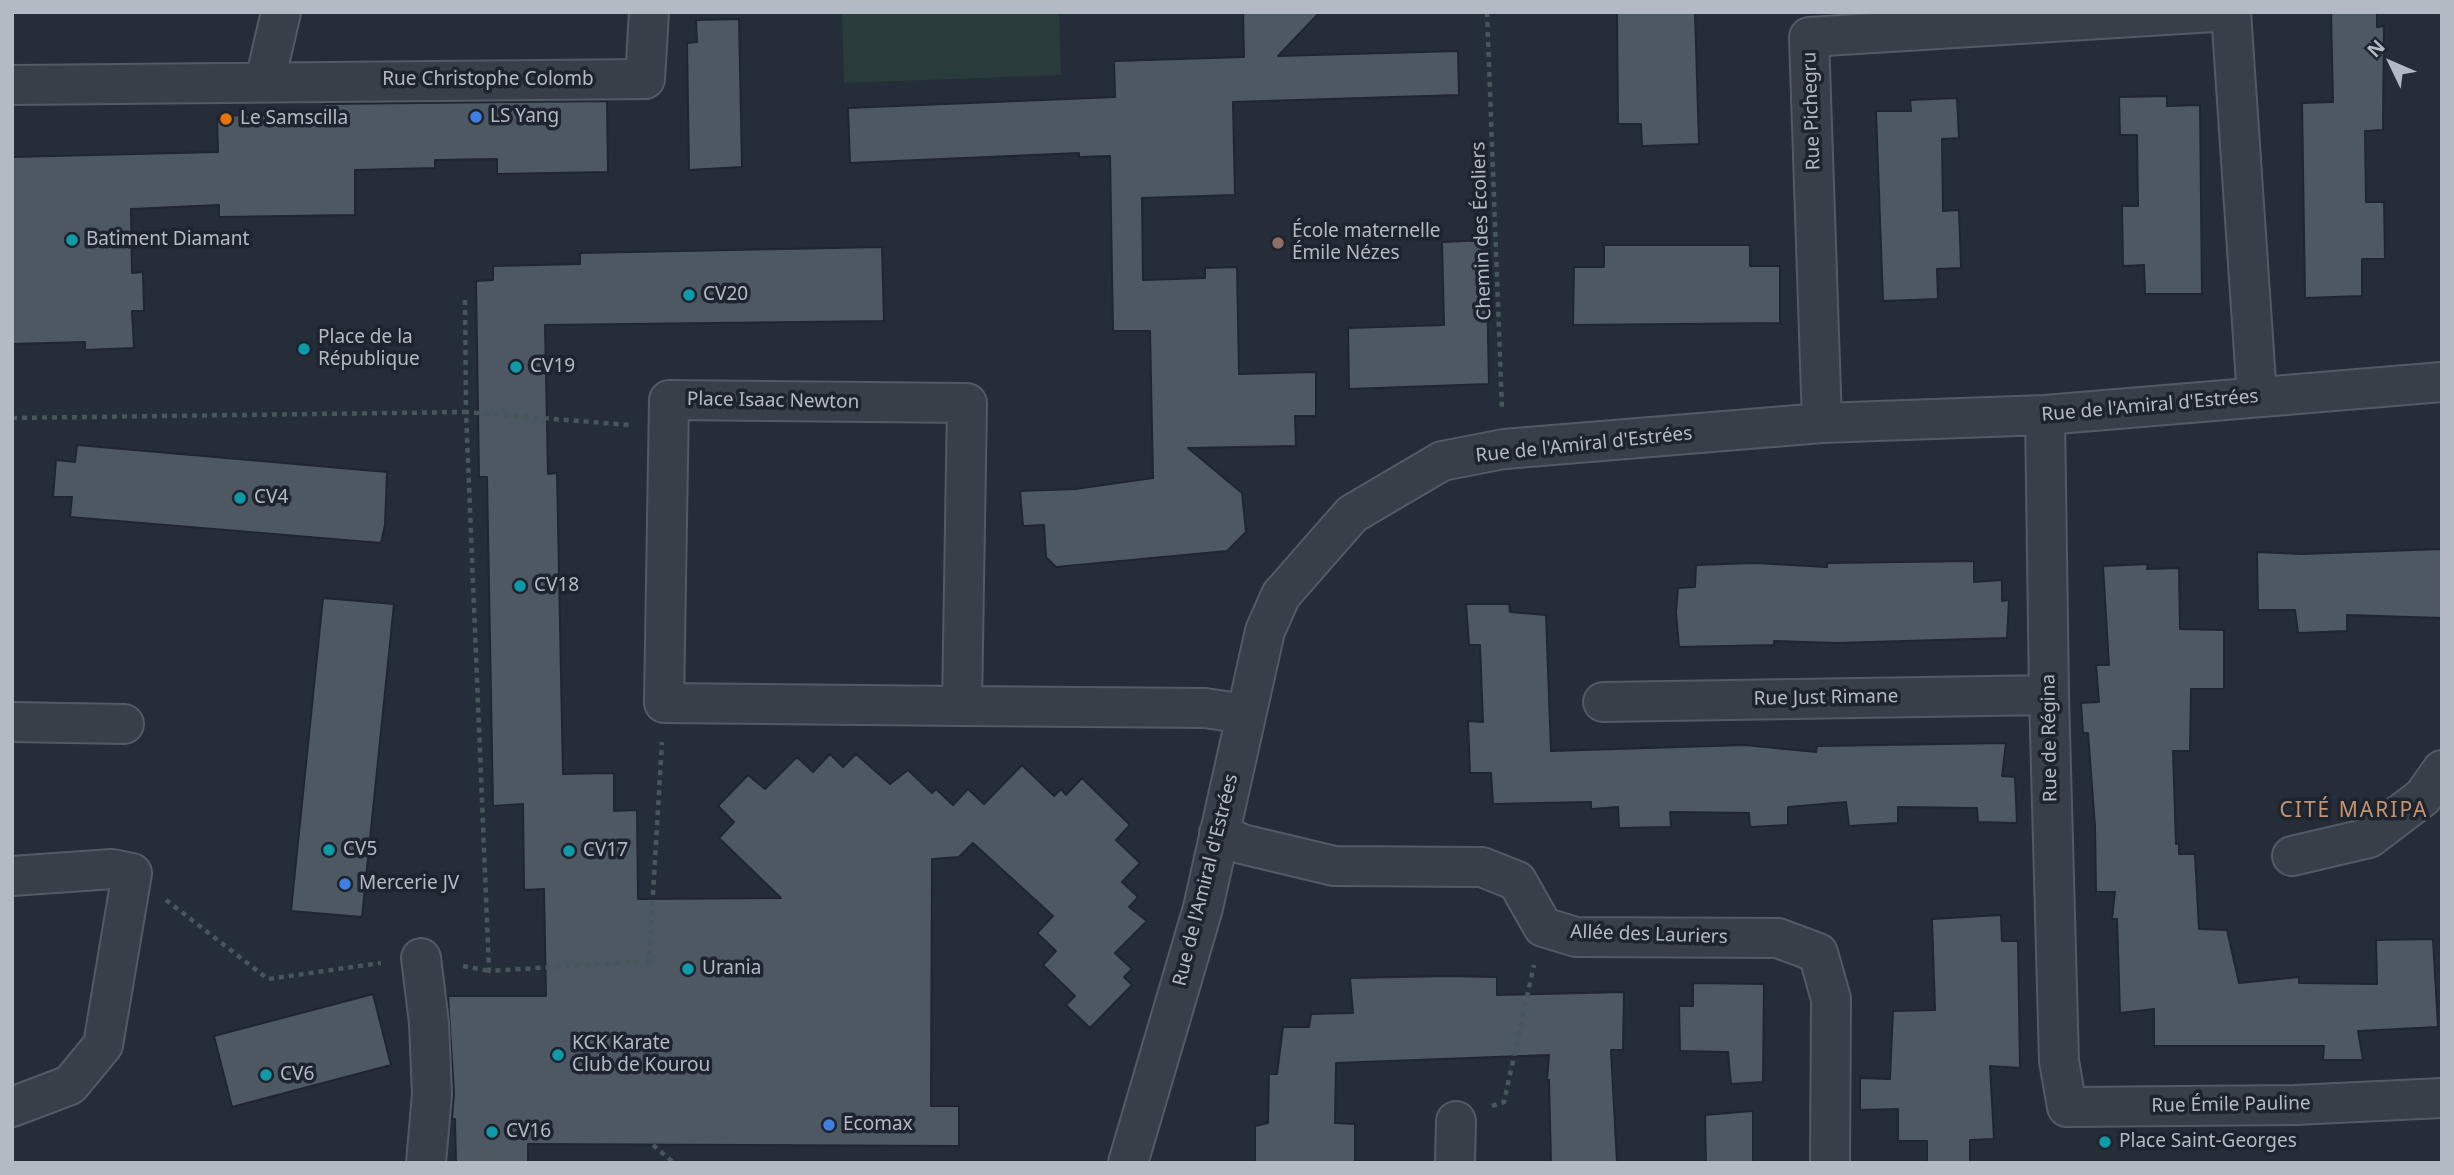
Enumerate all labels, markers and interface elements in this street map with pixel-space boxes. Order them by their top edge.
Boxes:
north arrow [2356,28,2426,98]
text: N [2361,34,2391,63]
street label: Rue Pichegru [1799,51,1825,171]
street label: Rue Christophe Colomb [382,69,594,91]
place label: LS Yang [490,106,559,128]
place label: Le Samscilla [240,108,348,130]
marker: LS Yang [468,109,484,125]
marker: Le Samscilla [218,111,234,127]
street label: Chemin des Écoliers [1467,141,1497,321]
place label: École maternelle Émile Nézes [1292,221,1441,265]
place label: Batiment Diamant [86,229,249,251]
marker: Batiment Diamant [64,232,80,248]
marker: École maternelle Émile Nézes [1270,235,1286,251]
place label: CV20 [703,284,748,306]
marker: CV20 [681,287,697,303]
place label: Place de la République [318,327,420,371]
marker: Place de la République [296,341,312,357]
place label: CV19 [530,356,575,378]
marker: CV19 [508,359,524,375]
street label: Rue de l'Amiral d'Estrées [2041,385,2259,427]
street label: Place Isaac Newton [687,388,859,414]
street label: Rue de l'Amiral d'Estrées [1475,422,1693,468]
place label: CV4 [254,487,288,509]
marker: CV4 [232,490,248,506]
place label: CV18 [534,575,579,597]
marker: CV18 [512,578,528,594]
street label: Rue de Régina [2037,674,2063,802]
street label: Rue Just Rimane [1753,685,1899,711]
street label: Rue de l'Amiral d'Estrées [1169,772,1243,988]
district label: CITÉ MARIPA [2281,798,2427,824]
place label: CV5 [343,839,377,861]
place label: CV17 [583,840,628,862]
marker: CV5 [321,842,337,858]
marker: CV17 [561,843,577,859]
place label: Mercerie JV [359,873,459,895]
marker: Mercerie JV [337,876,353,892]
street label: Allée des Lauriers [1570,921,1728,949]
place label: Urania [702,958,761,980]
marker: Urania [680,961,696,977]
place label: KCK Karate Club de Kourou [572,1033,710,1077]
marker: KCK Karate Club de Kourou [550,1047,566,1063]
place label: CV6 [280,1064,314,1086]
marker: CV6 [258,1067,274,1083]
street label: Rue Émile Pauline [2151,1092,2311,1118]
place label: Ecomax [843,1114,913,1136]
marker: Ecomax [821,1117,837,1133]
place label: CV16 [506,1121,551,1143]
marker: CV16 [484,1124,500,1140]
place label: Place Saint-Georges [2119,1131,2297,1153]
marker: Place Saint-Georges [2097,1134,2113,1150]

